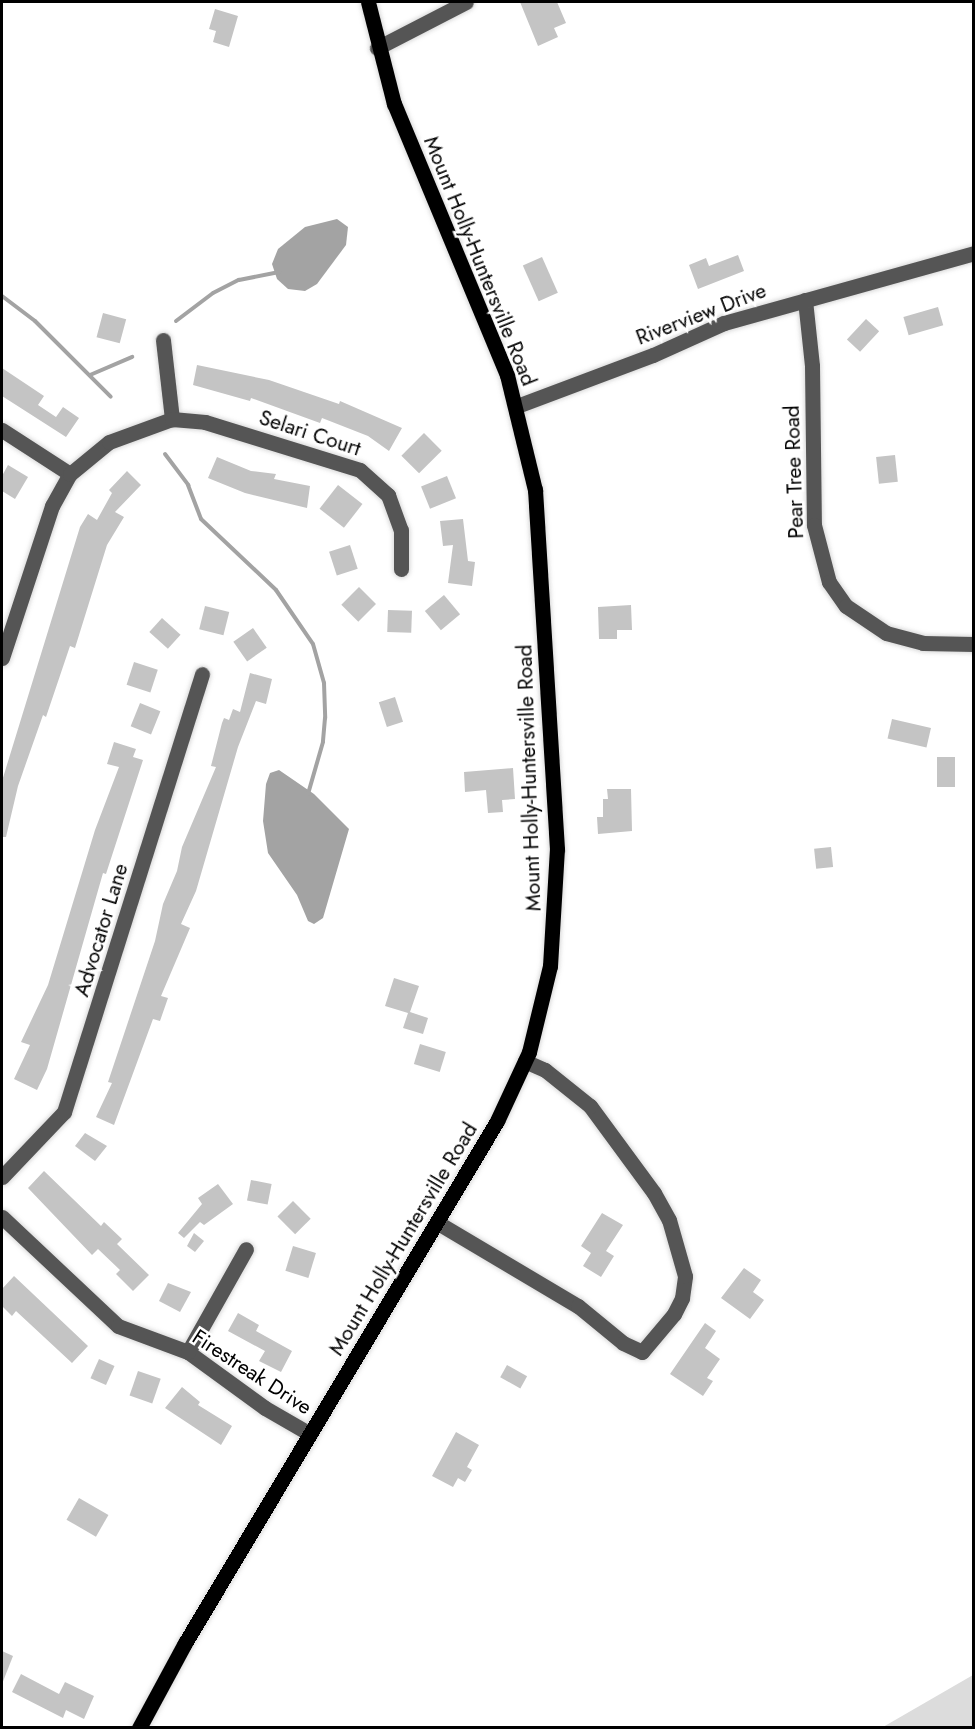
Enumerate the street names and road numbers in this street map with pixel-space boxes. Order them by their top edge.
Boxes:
street label: Mount Holly-Huntersville Road [418,133,542,389]
street label: Riverview Drive [632,278,770,350]
street label: Selari Court [256,405,364,461]
street label: Pear Tree Road [779,405,809,539]
street label: Mount Holly-Huntersville Road [512,644,546,912]
street label: Advocator Lane [69,860,133,1000]
street label: Mount Holly-Huntersville Road [323,1118,483,1360]
street label: Firestreak Drive [188,1324,316,1420]

